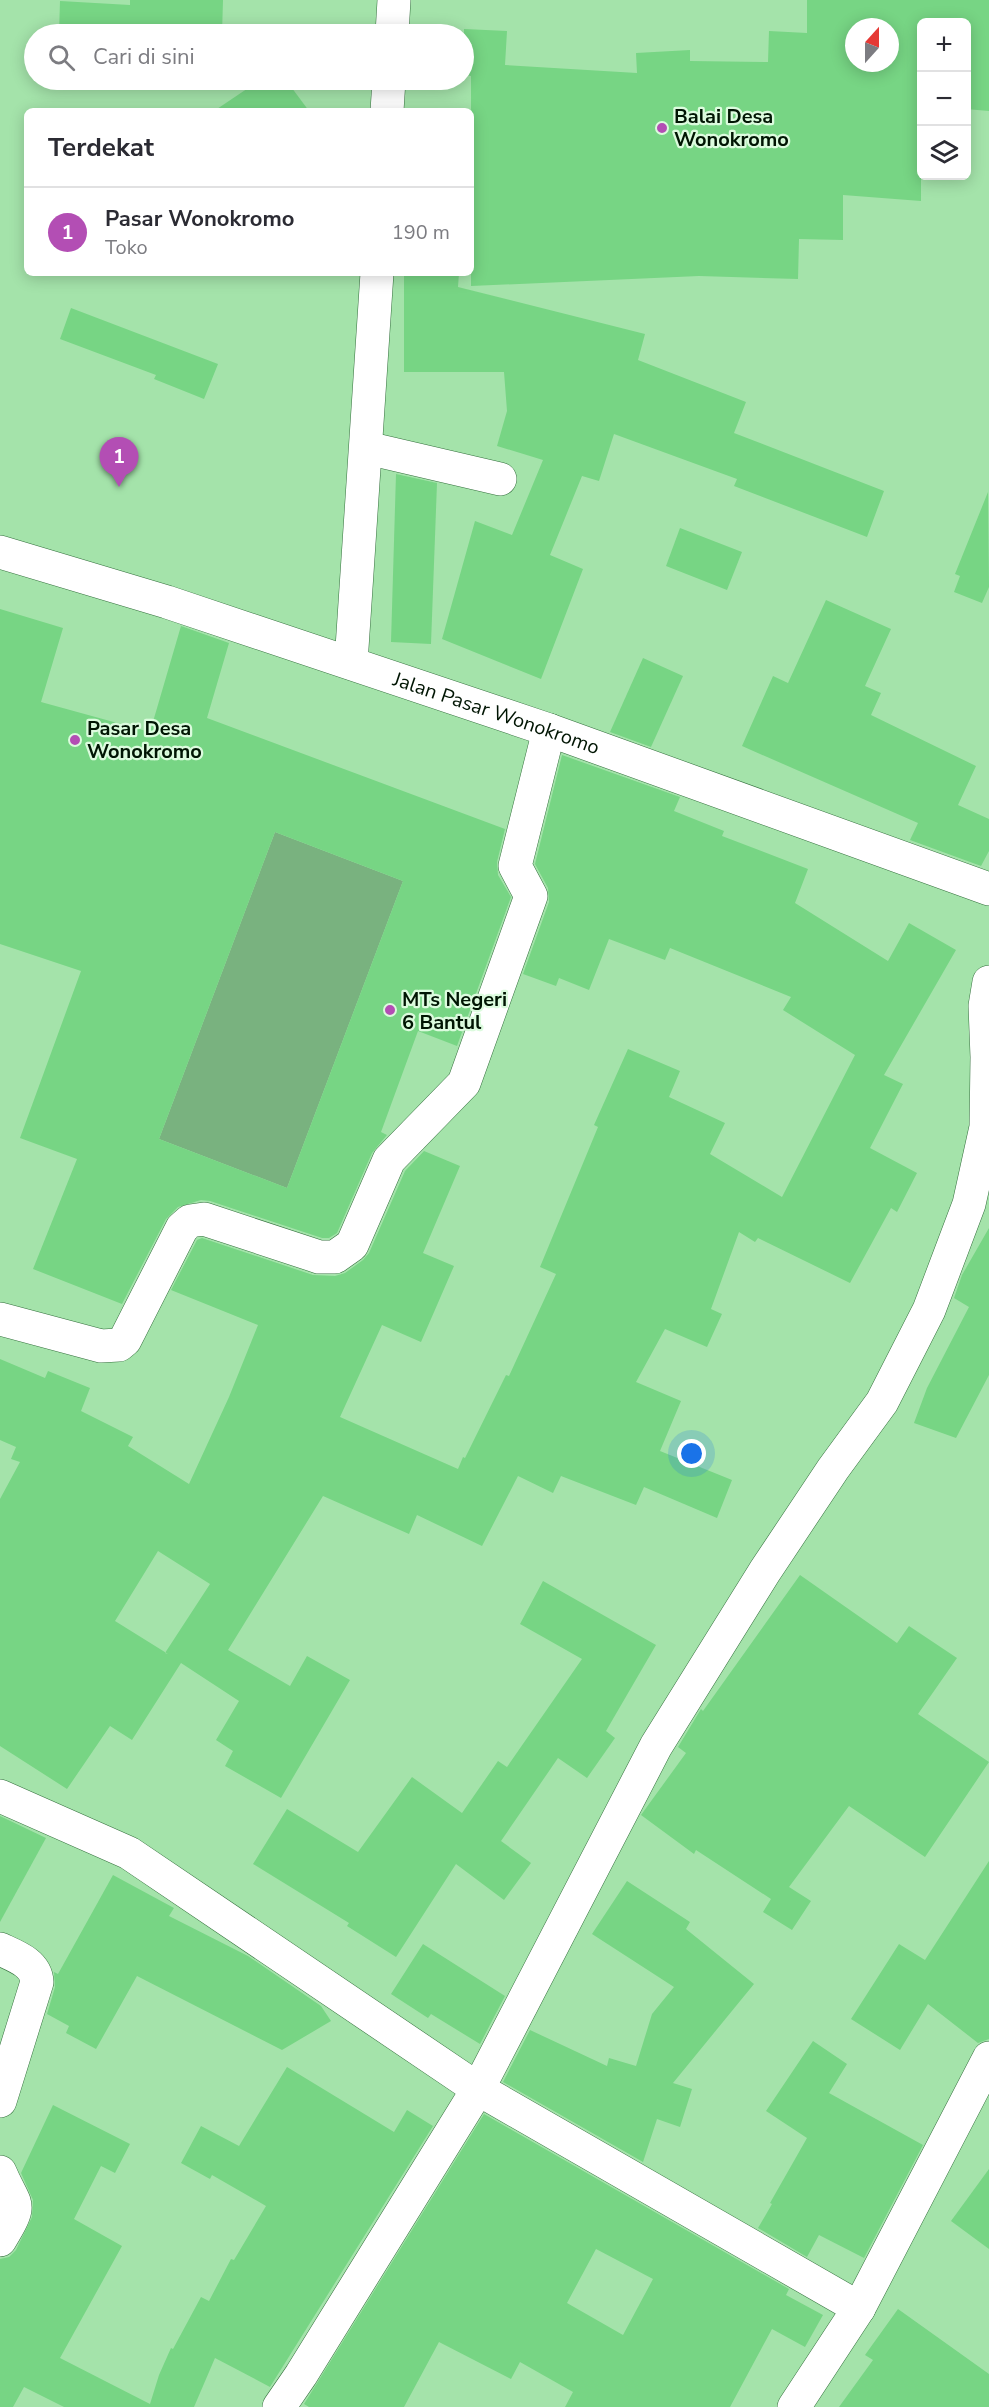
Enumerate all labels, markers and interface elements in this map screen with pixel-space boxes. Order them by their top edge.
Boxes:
north arrow [845,18,899,72]
map controls [917,18,971,180]
button: + [917,18,971,72]
search box [24,24,474,90]
icon: search [45,41,78,74]
text: Cari di sini [93,42,195,72]
button: − [917,72,971,126]
place label: Balai Desa Wonokromo [674,103,789,153]
marker: Balai Desa Wonokromo [655,121,669,135]
button: layers [917,126,971,180]
text: Terdekat [48,130,154,165]
text: Pasar Wonokromo [105,204,294,234]
text: 1 [62,219,74,246]
text: 190 m [392,219,450,246]
text: Toko [105,234,148,261]
pin: 1 [100,438,138,487]
street label: Jalan Pasar Wonokromo [389,665,603,761]
place label: Pasar Desa Wonokromo [87,715,202,765]
marker: Pasar Desa Wonokromo [68,733,82,747]
place label: MTs Negeri 6 Bantul [402,986,507,1036]
marker: MTs Negeri 6 Bantul [383,1003,397,1017]
your location [677,1439,706,1468]

